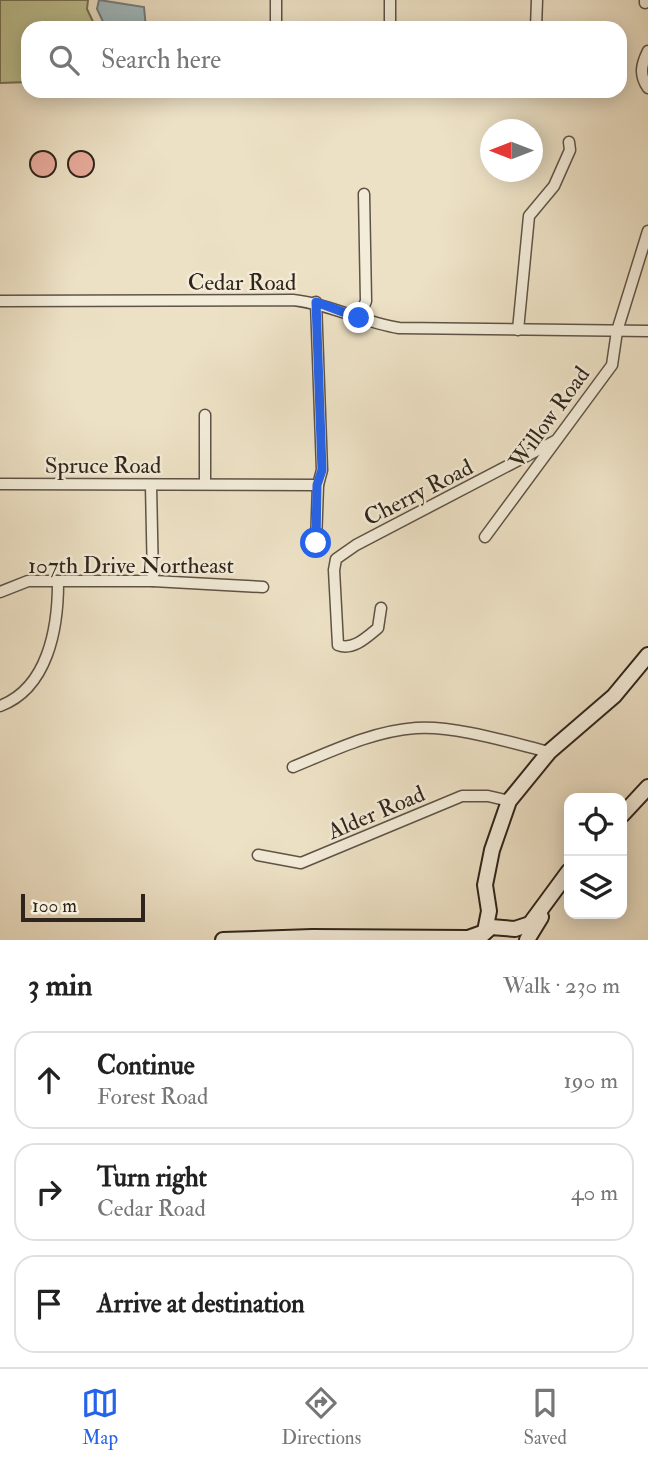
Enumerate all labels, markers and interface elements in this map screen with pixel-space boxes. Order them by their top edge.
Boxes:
search box [21,21,627,98]
icon: search [45,41,83,79]
text: Search here [101,44,221,76]
north arrow [480,119,543,182]
street label: Cedar Road [188,268,296,297]
route end [343,302,374,333]
street label: Willow Road [502,361,596,475]
street label: Spruce Road [45,451,161,481]
street label: Cherry Road [359,453,478,532]
route start [300,527,331,558]
street label: 107th Drive Northeast [28,551,234,580]
street label: Alder Road [322,779,429,846]
map controls [564,793,627,919]
button: locate [564,793,627,856]
button: layers [564,856,627,919]
scale bar [21,891,145,923]
text: 100 m [32,894,77,918]
text: 3 min [28,967,93,1004]
text: Walk · 230 m [503,971,620,1000]
text: Continue [97,1050,195,1082]
icon: ahead [30,1061,68,1099]
text: 190 m [564,1066,618,1095]
text: Forest Road [97,1082,208,1111]
text: Turn right [97,1162,207,1194]
icon: right [30,1173,68,1211]
text: 40 m [571,1178,618,1207]
text: Cedar Road [97,1194,206,1223]
icon: arrive [30,1285,68,1323]
text: Arrive at destination [97,1288,305,1320]
tab: Map [81,1384,119,1450]
tab: Directions [281,1384,361,1450]
tab: Saved [523,1384,567,1450]

